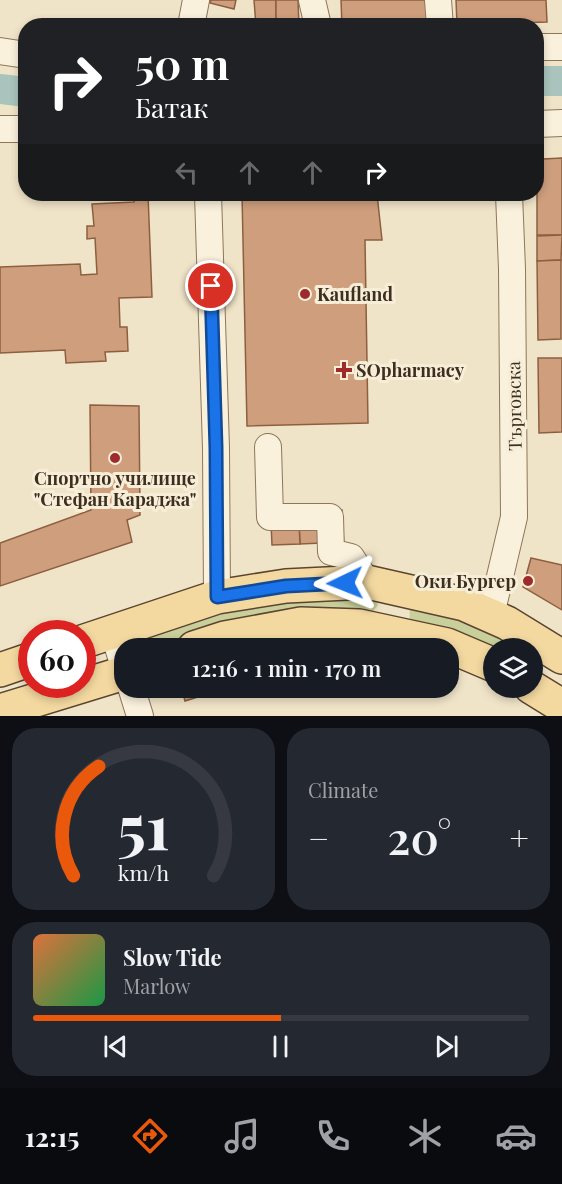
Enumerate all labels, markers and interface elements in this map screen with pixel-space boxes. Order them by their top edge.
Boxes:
text: 50 m [135,35,229,91]
icon: right [36,42,114,120]
text: Батак [135,89,208,125]
icon: left [170,156,203,189]
icon: ahead [233,156,266,189]
icon: ahead [296,156,329,189]
icon: right [359,156,392,189]
pin [185,260,236,311]
icon: arrive [194,269,227,302]
place label: Kaufland [317,282,393,306]
marker: Kaufland [298,287,312,301]
place label: SOpharmacy [356,358,465,382]
street label: Търговска [501,361,527,451]
marker: SOpharmacy [337,363,351,377]
marker: Спортно училище "Стефан Караджа" [108,451,122,465]
place label: Спортно училище "Стефан Караджа" [34,466,196,511]
position arrow [313,551,377,615]
place label: Оки Бургер [415,569,516,593]
marker: Оки Бургер [521,574,535,588]
speed limit sign: 60 [18,620,96,698]
map controls [483,638,543,698]
button: layers [483,638,543,698]
text: 12:16 · 1 min · 170 m [192,653,381,683]
text: Climate [308,776,378,803]
text: 51 [117,782,170,866]
text: 20° [387,806,451,866]
text: − [308,815,329,859]
text: + [510,815,529,859]
text: km/h [118,858,170,886]
text: Slow Tide [123,942,222,972]
text: Marlow [123,972,191,999]
icon: previous [99,1030,132,1063]
icon: pause [264,1030,297,1063]
icon: next [430,1030,463,1063]
icon: directions [129,1115,171,1157]
icon: music [221,1115,263,1157]
icon: phone [312,1115,354,1157]
icon: climate [404,1115,446,1157]
icon: car [495,1115,537,1157]
text: 12:15 [25,1118,79,1154]

